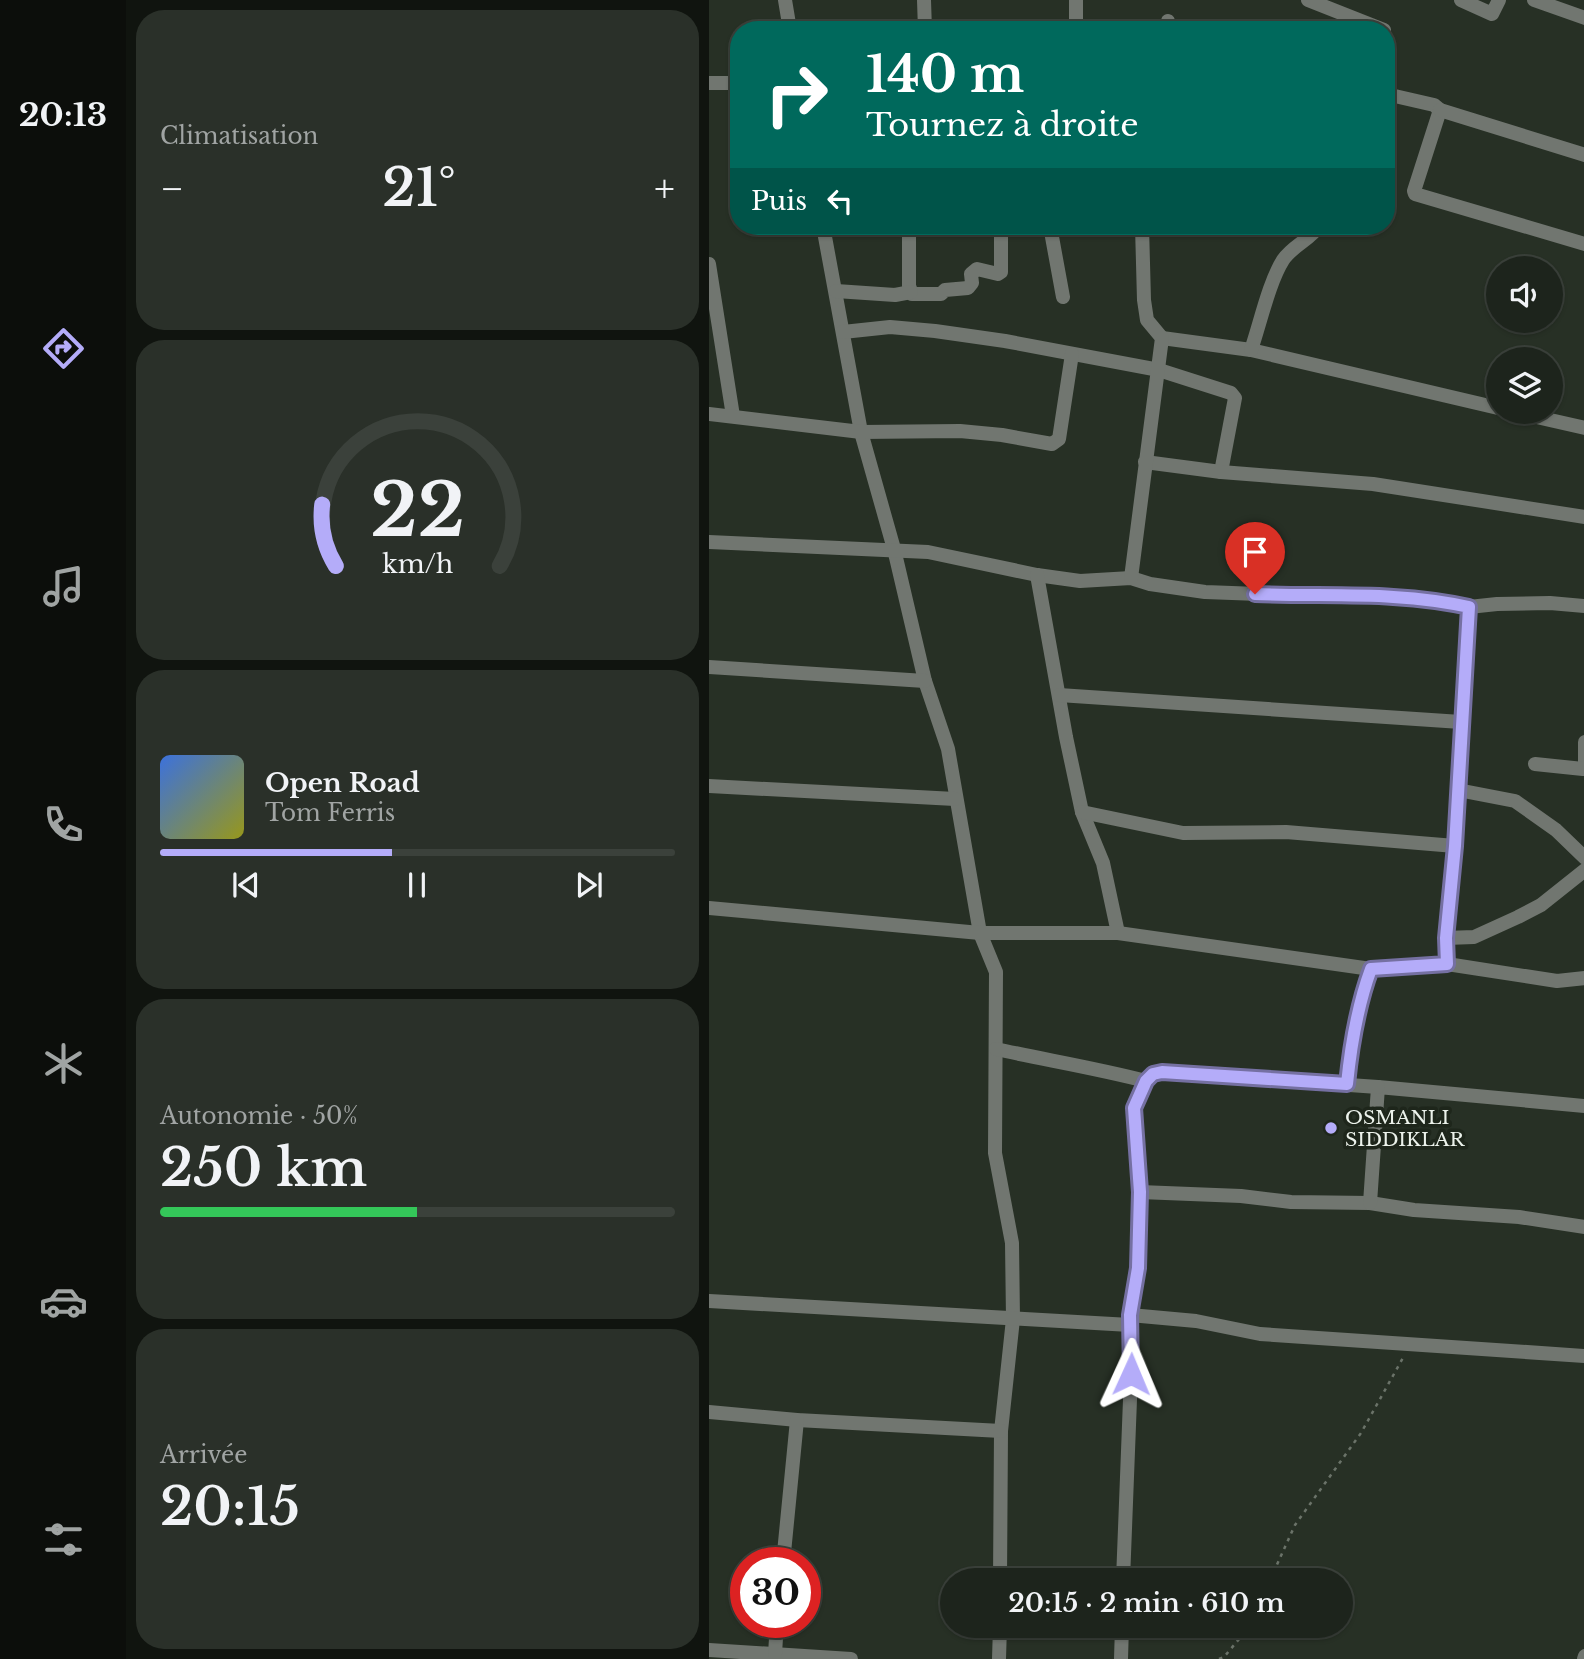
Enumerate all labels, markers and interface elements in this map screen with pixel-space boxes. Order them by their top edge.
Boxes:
text: 140 m [866,44,1024,105]
icon: right [751,49,842,140]
text: 20:13 [19,95,107,135]
text: Tournez à droite [866,105,1139,145]
text: Climatisation [160,122,318,150]
text: 21° [382,156,456,220]
text: − [160,165,184,212]
text: + [654,165,675,212]
icon: left [821,182,859,220]
text: Puis [751,185,807,217]
map controls [1486,256,1563,424]
button: sound [1486,256,1563,333]
icon: directions [39,324,88,373]
button: layers [1486,347,1563,424]
text: 22 [370,465,465,556]
pin [1225,522,1285,594]
icon: arrive [1236,533,1274,571]
text: km/h [382,548,453,579]
icon: music [39,562,88,611]
text: Open Road [265,767,420,799]
text: Tom Ferris [265,799,395,827]
icon: phone [39,800,88,849]
icon: previous [227,866,265,904]
icon: pause [398,866,436,904]
icon: next [570,866,608,904]
icon: climate [39,1039,88,1088]
text: Autonomie · 50% [160,1102,358,1130]
place label: OSMANLI SIDDIKLAR [1345,1106,1465,1151]
marker: OSMANLI SIDDIKLAR [1323,1120,1339,1136]
text: 250 km [160,1136,367,1200]
icon: car [39,1277,88,1326]
position arrow [1094,1337,1168,1411]
text: Arrivée [160,1441,247,1469]
text: 20:15 [160,1475,300,1539]
icon: filters [39,1515,88,1564]
speed limit sign: 30 [730,1547,821,1638]
text: 20:15 · 2 min · 610 m [1008,1587,1285,1619]

